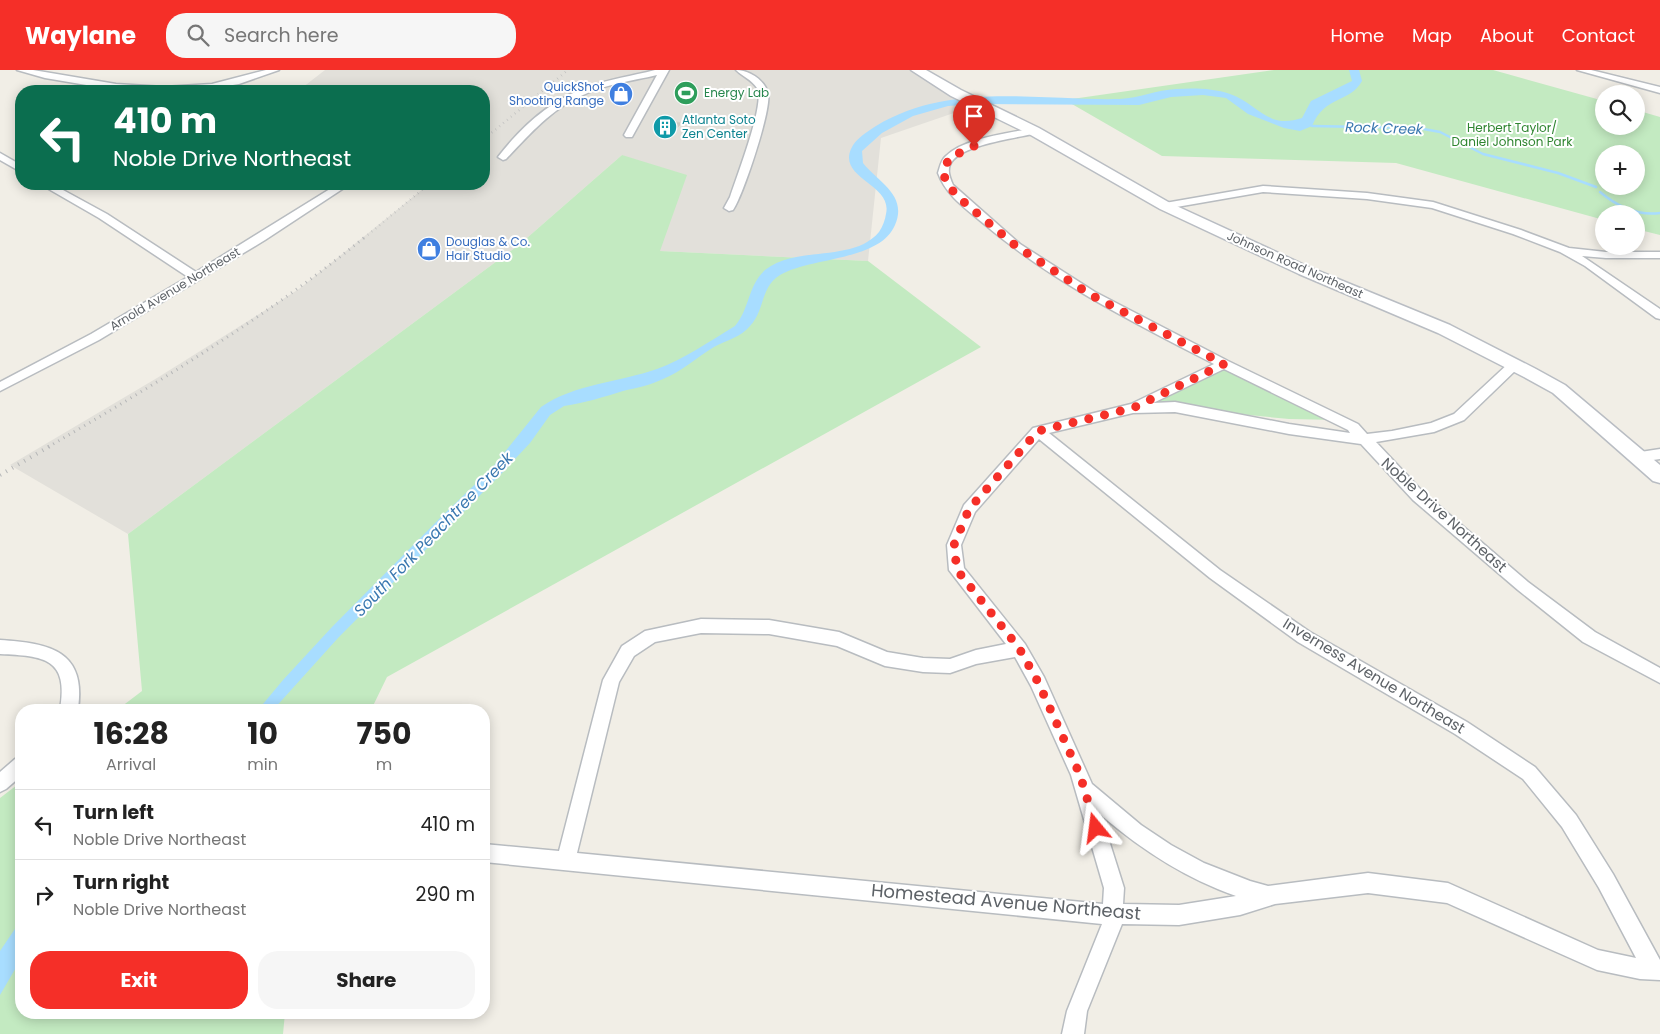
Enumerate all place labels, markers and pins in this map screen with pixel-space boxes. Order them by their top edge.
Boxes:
place label: QuickShot Shooting Range [509,78,604,109]
sports icon: Energy Lab [673,80,699,106]
shop icon: QuickShot Shooting Range [608,81,634,107]
place label: Energy Lab [704,84,769,101]
pin [953,95,995,146]
place label: Atlanta Soto Zen Center [682,111,756,142]
building icon: Atlanta Soto Zen Center [652,114,678,140]
place label: Douglas & Co. Hair Studio [446,233,530,264]
shop icon: Douglas & Co. Hair Studio [416,236,442,262]

